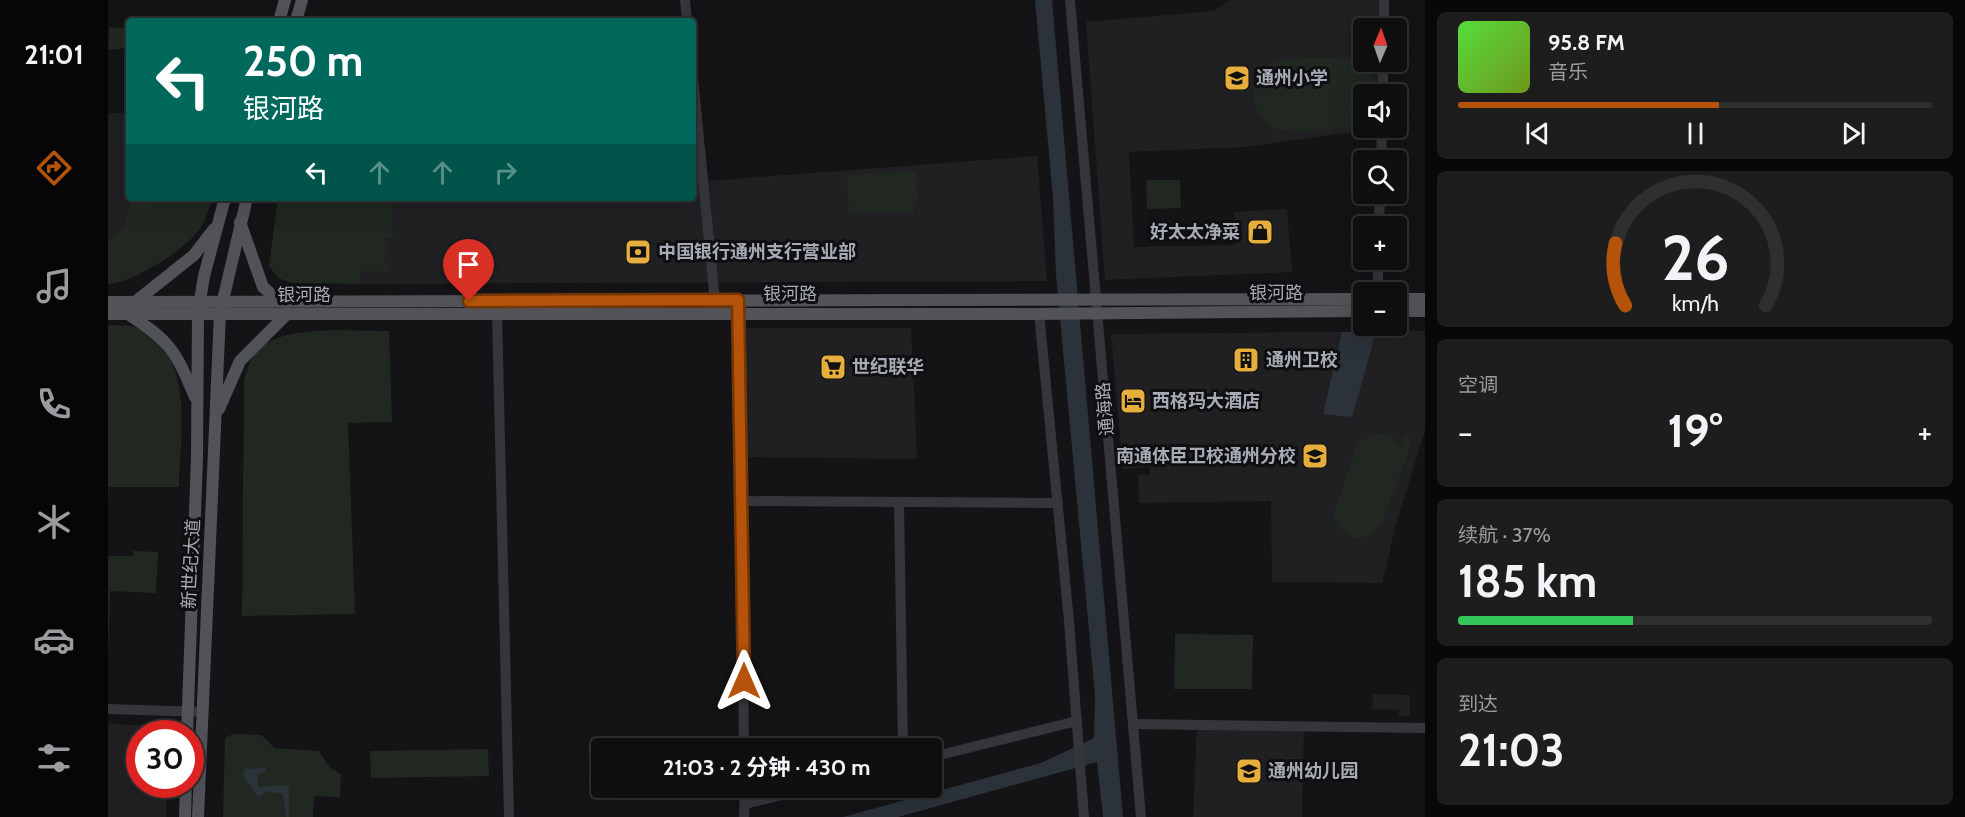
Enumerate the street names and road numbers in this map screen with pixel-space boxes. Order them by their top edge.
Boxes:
street label: 银河路 [1249,282,1303,304]
street label: 银河路 [763,283,817,305]
street label: 银河路 [277,284,331,306]
street label: 通海路 [1092,381,1118,437]
street label: 新世纪大道 [178,518,204,610]

